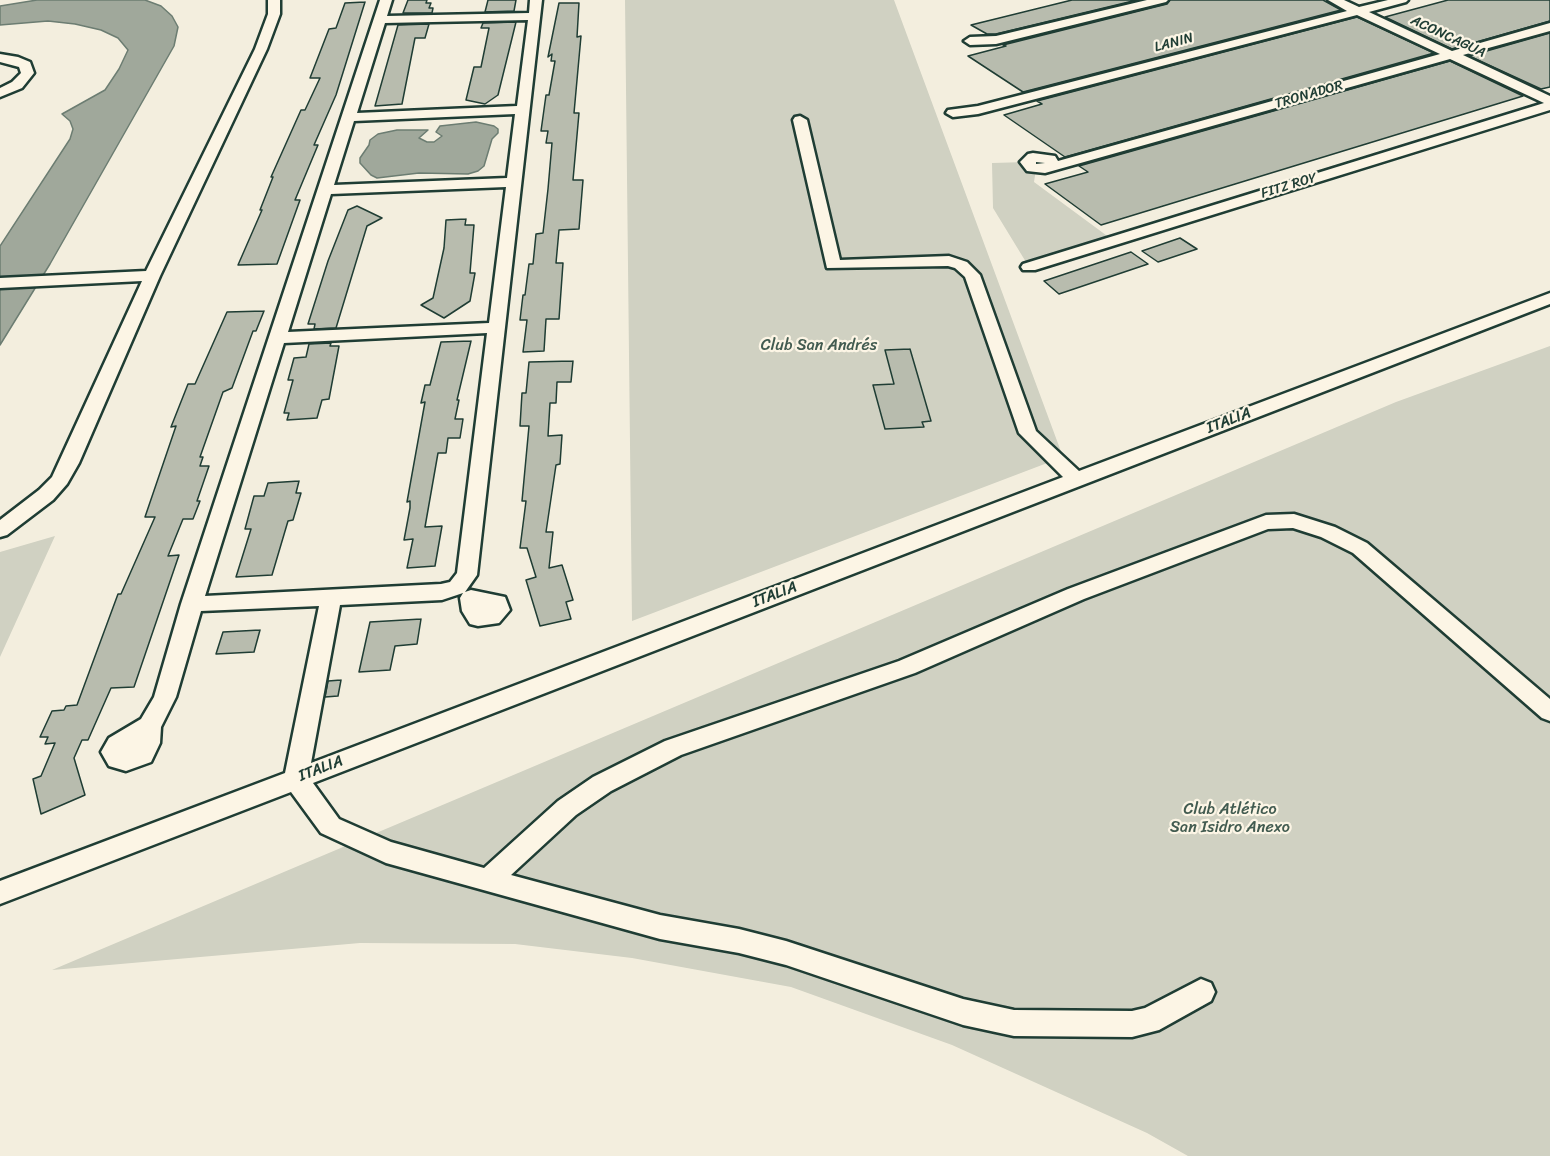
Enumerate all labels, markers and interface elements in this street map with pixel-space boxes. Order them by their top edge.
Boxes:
street label: ACONCAGUA [1408,12,1488,62]
street label: LANIN [1153,30,1195,56]
street label: TRONADOR [1273,77,1345,113]
street label: FITZ ROY [1259,170,1319,202]
park label: Club San Andrés [761,336,877,356]
street label: ITALIA [1204,404,1254,438]
street label: ITALIA [750,578,800,612]
street label: ITALIA [296,752,346,786]
park label: Club Atlético San Isidro Anexo [1170,800,1290,838]

